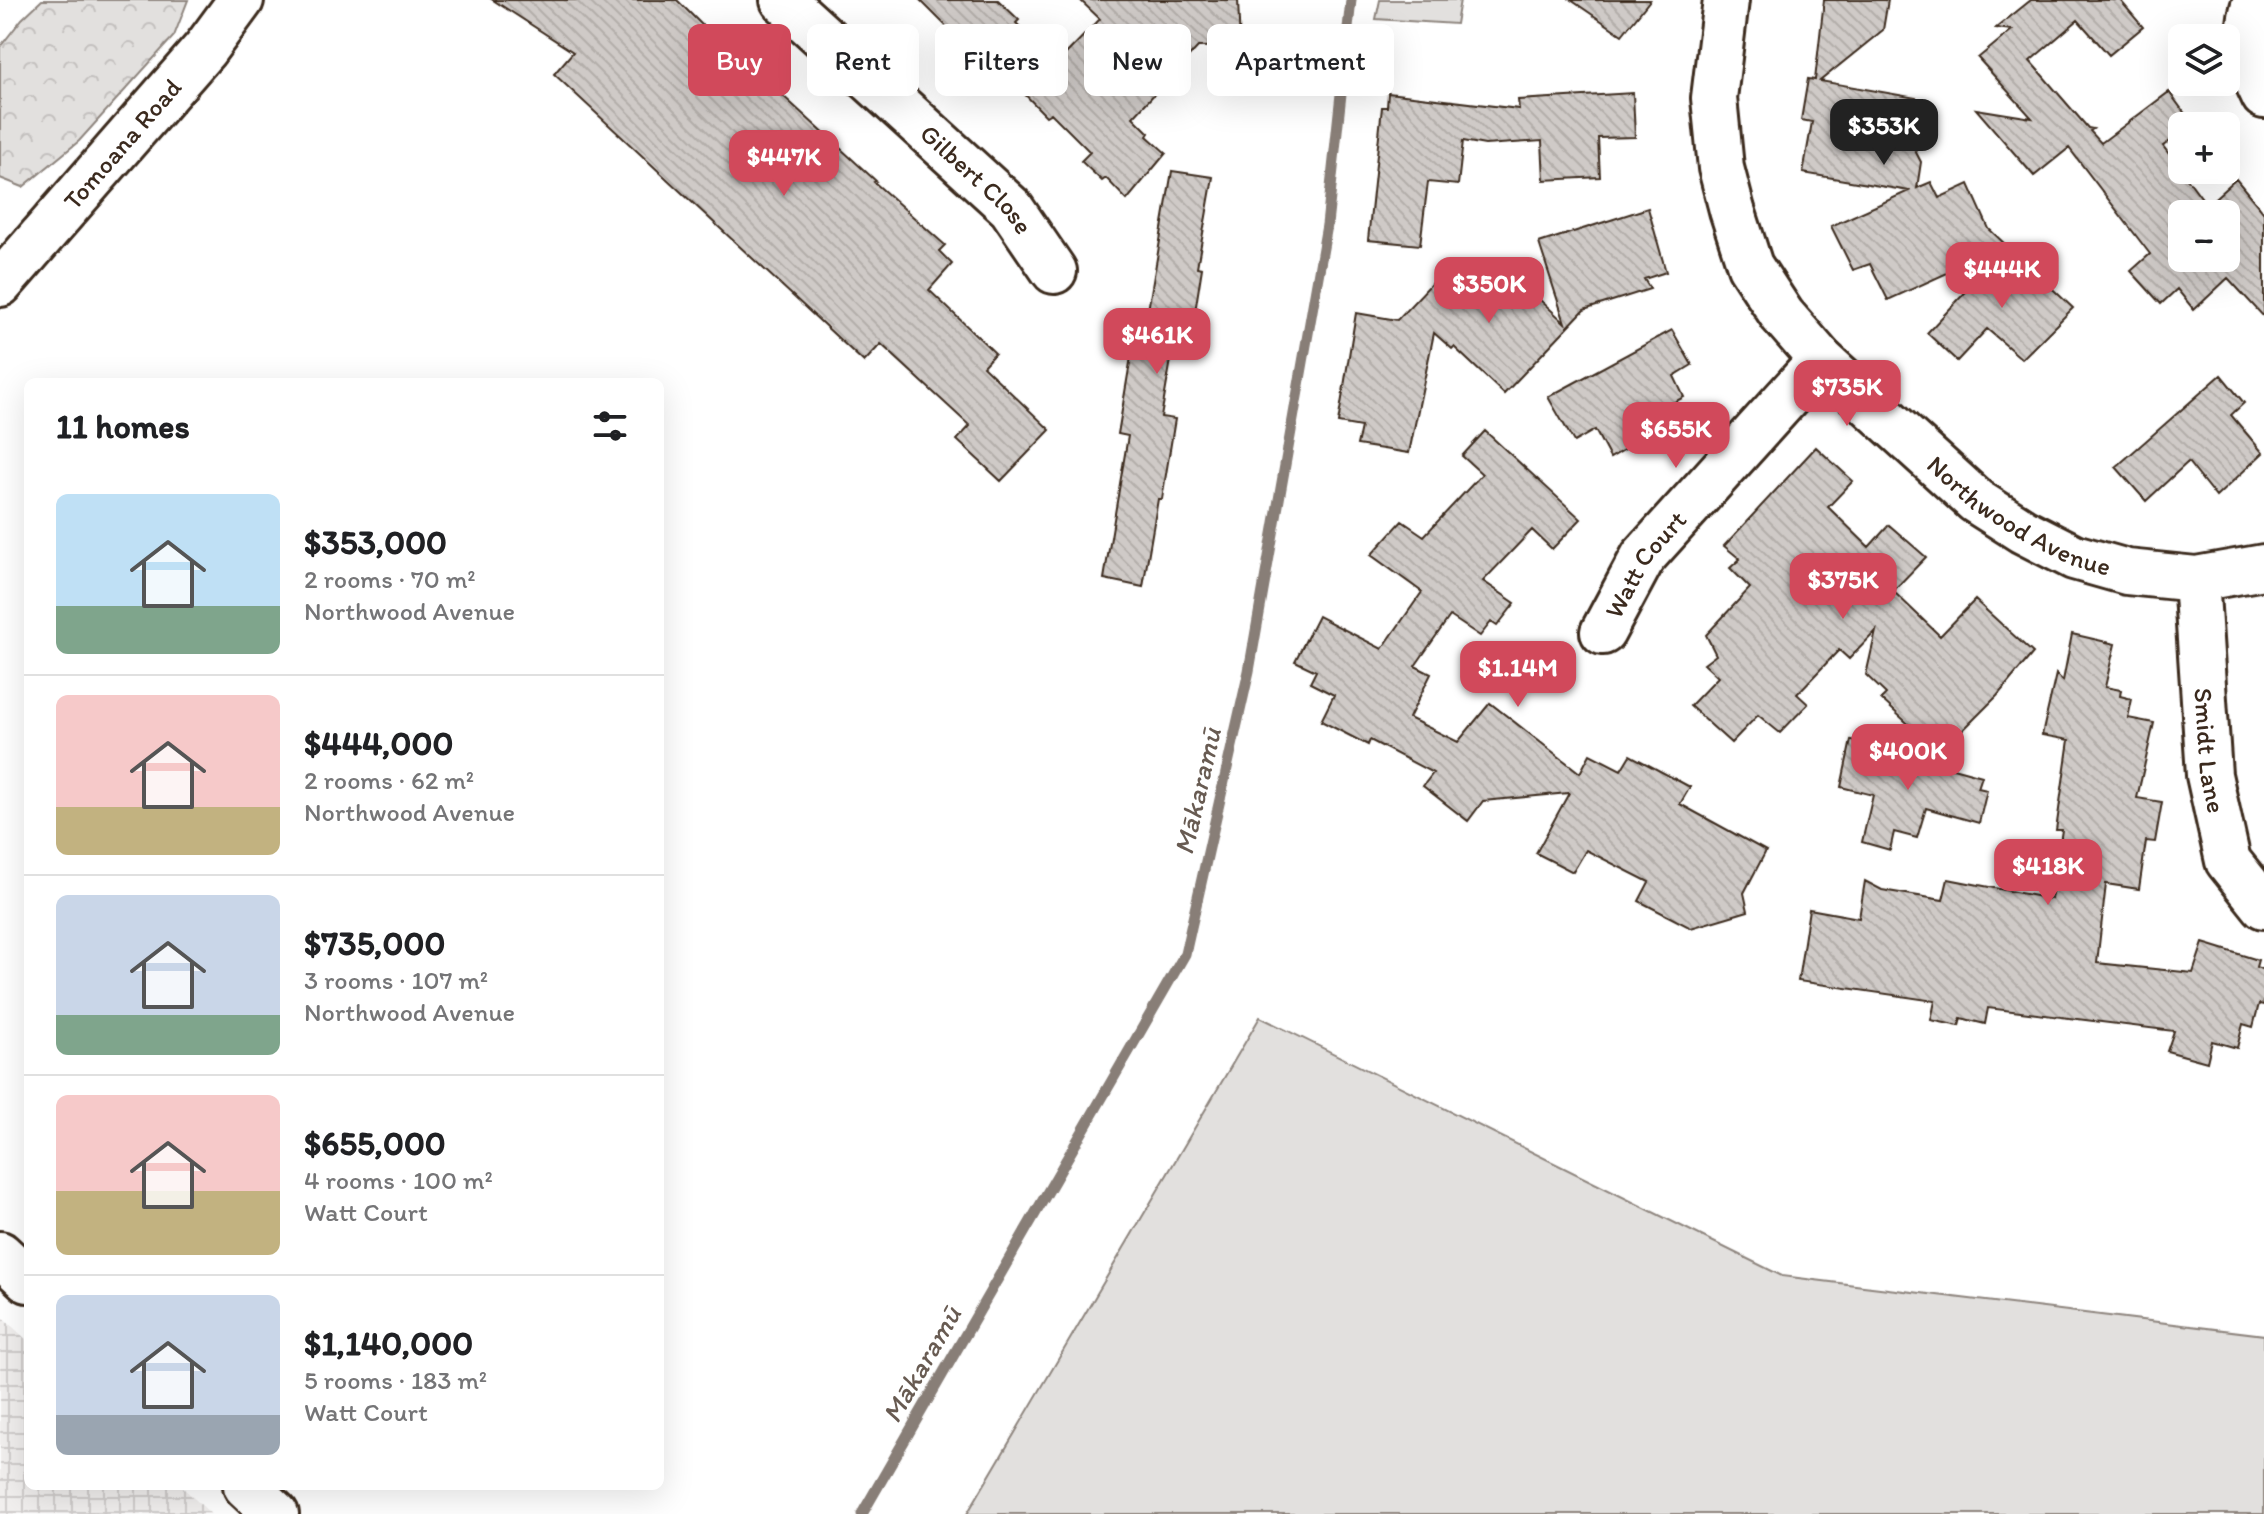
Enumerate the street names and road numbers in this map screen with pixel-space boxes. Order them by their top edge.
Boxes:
street label: Tomoana Road [56,72,188,216]
street label: Gilbert Close [914,117,1040,240]
street label: Northwood Avenue [1920,448,2115,583]
street label: Watt Court [1597,504,1693,624]
street label: Smidt Lane [2187,687,2233,816]

